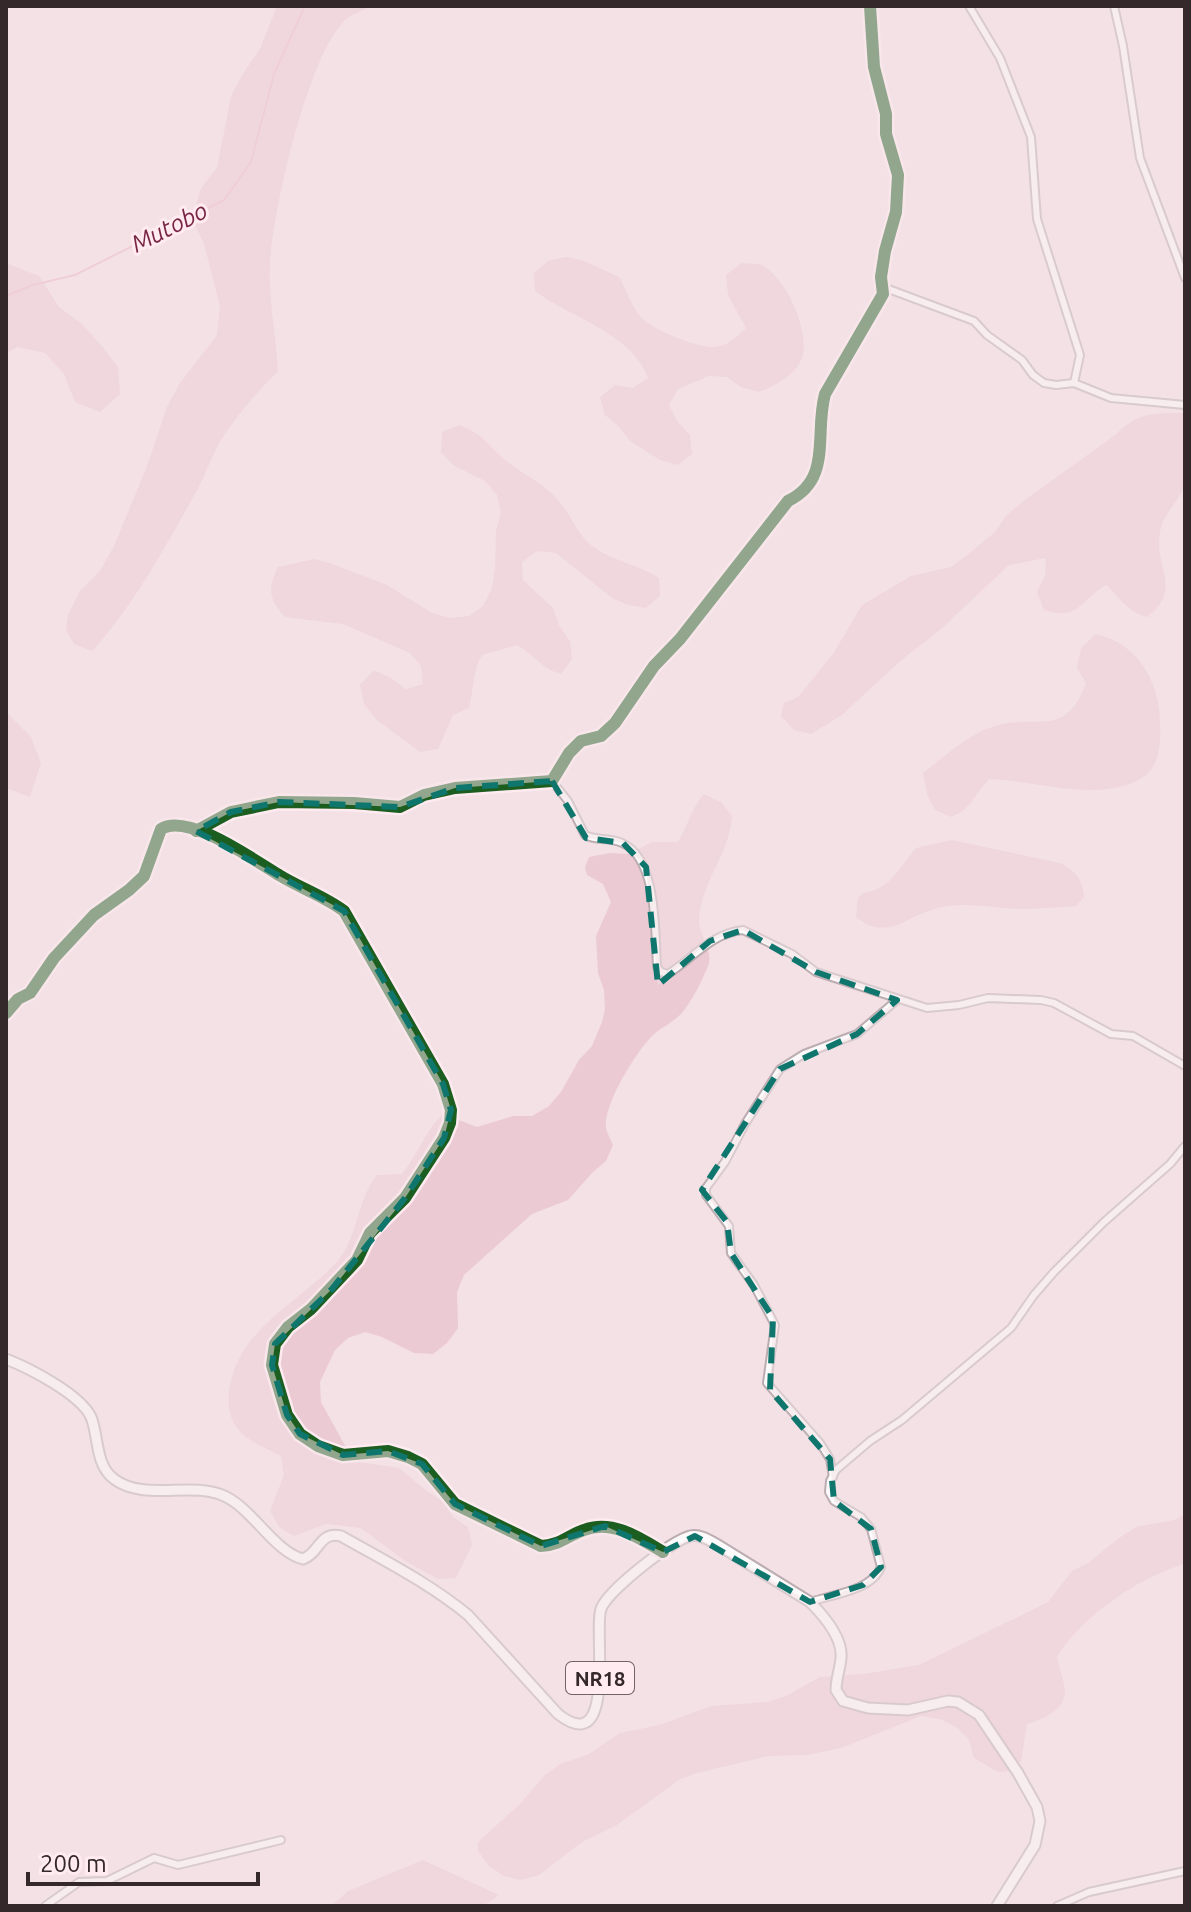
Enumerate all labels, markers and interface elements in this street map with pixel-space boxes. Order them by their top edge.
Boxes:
water label: Mutobo [126,196,212,258]
road number: NR18 [566,1662,634,1694]
scale bar [28,1836,258,1886]
text: 200 m [40,1850,107,1877]

